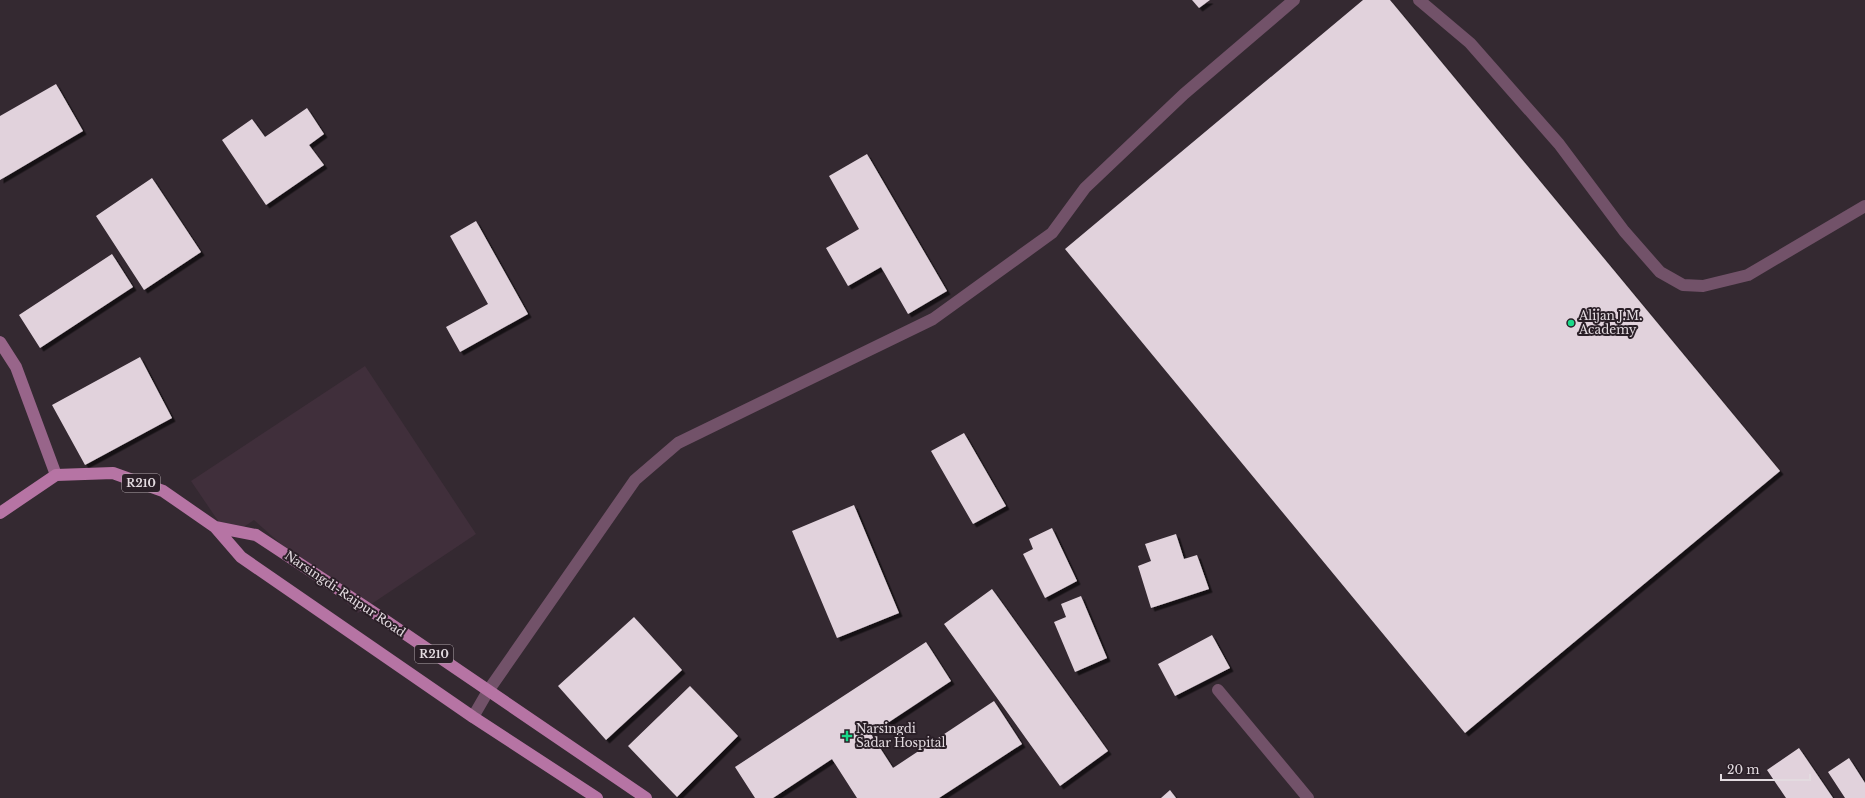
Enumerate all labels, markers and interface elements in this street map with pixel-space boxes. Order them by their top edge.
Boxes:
place label: Alijan J.M. Academy [1578,308,1642,337]
marker: Alijan J.M. Academy [1566,318,1576,328]
road number: R210 [122,474,160,492]
street label: Narsingdi-Raipur Road [282,548,409,640]
road number: R210 [415,645,453,663]
place label: Narsingdi Sadar Hospital [856,721,945,750]
marker: Narsingdi Sadar Hospital [841,730,853,742]
scale bar [1721,756,1810,782]
text: 20 m [1727,762,1759,777]

